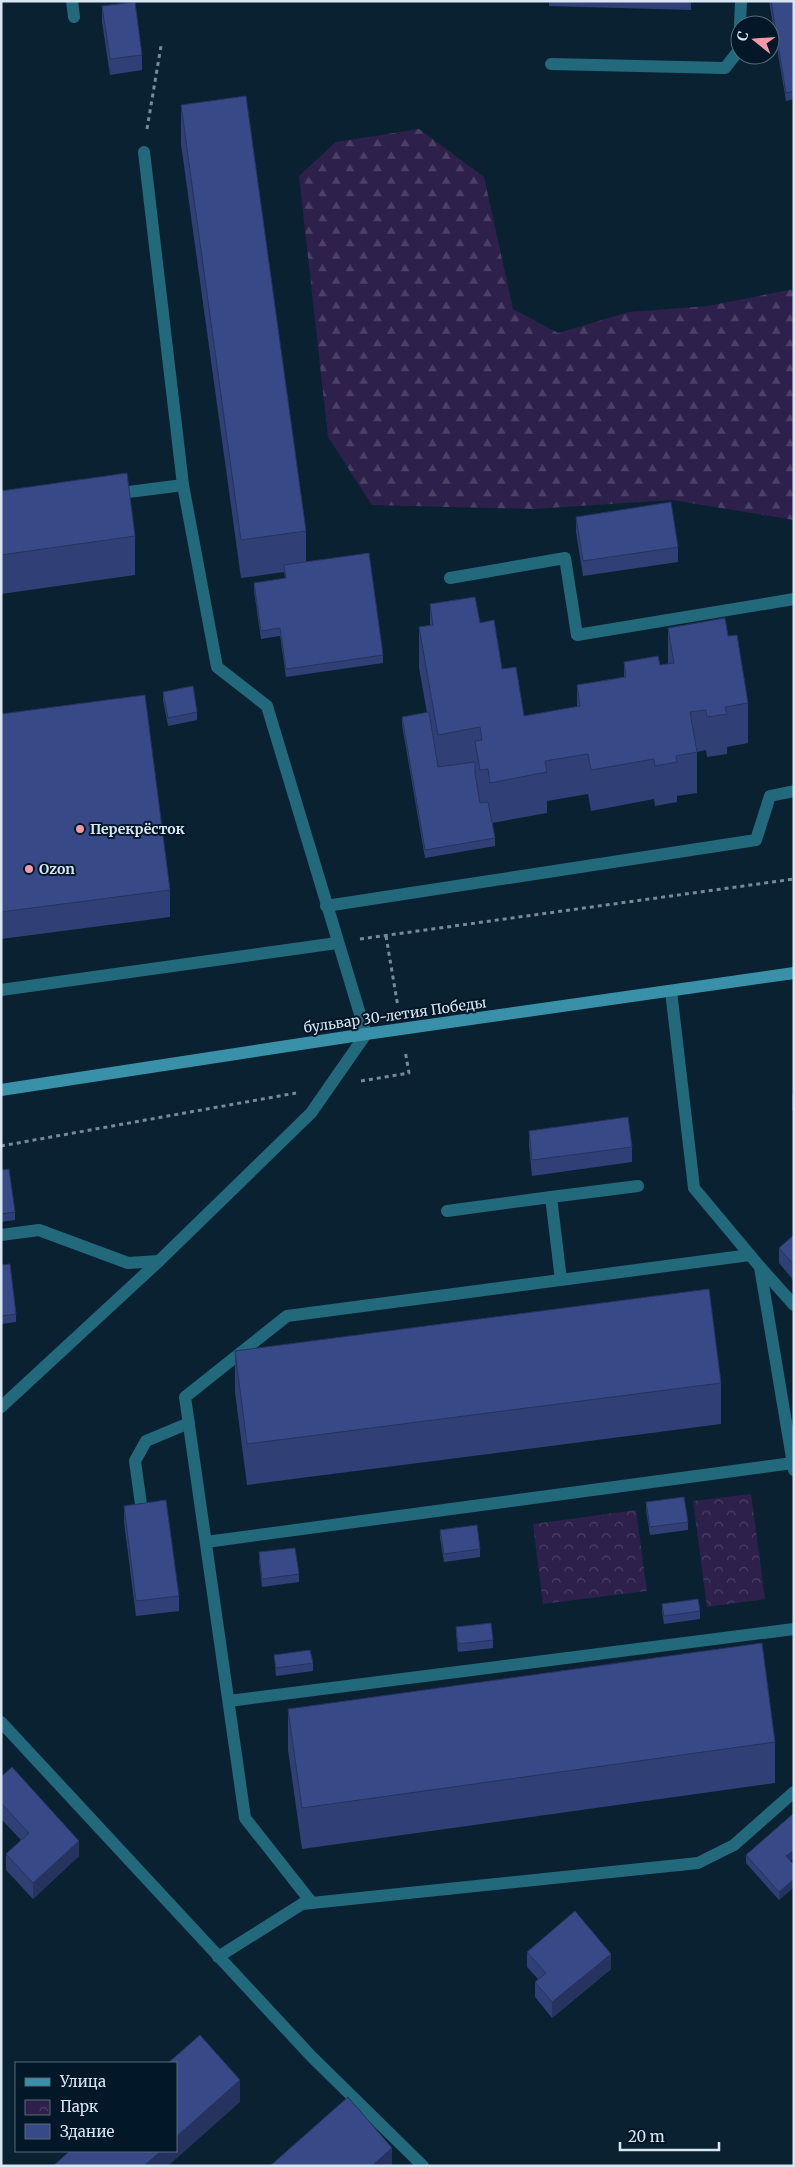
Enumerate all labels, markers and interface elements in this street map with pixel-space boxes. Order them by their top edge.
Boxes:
north arrow [730,15,780,65]
text: С [733,29,753,43]
place label: Перекрёсток [90,820,186,838]
marker: Перекрёсток [74,823,86,835]
place label: Ozon [39,860,75,878]
marker: Ozon [23,863,35,875]
street label: бульвар 30-летия Победы [302,993,488,1037]
legend [15,2062,178,2152]
text: Улица [59,2072,106,2091]
text: Парк [60,2097,99,2116]
scale bar [620,2120,719,2152]
text: Здание [60,2122,114,2141]
text: 20 m [628,2127,665,2146]

